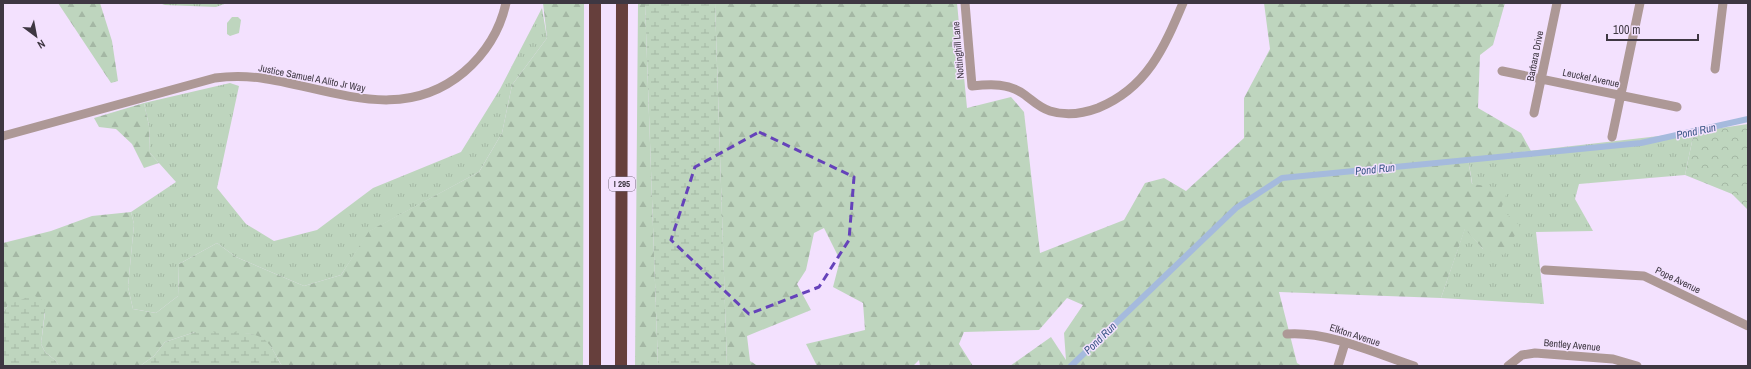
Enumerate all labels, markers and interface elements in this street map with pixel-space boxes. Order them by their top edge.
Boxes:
north arrow [16,16,56,56]
scale bar [1607,16,1698,42]
street label: Nottinghill Lane [949,20,967,79]
text: 100 m [1613,22,1640,38]
street label: Barbara Drive [1524,29,1546,82]
text: N [35,37,48,52]
street label: Justice Samuel A Alito Jr Way [257,61,367,95]
street label: Leuckel Avenue [1561,66,1621,90]
water label: Pond Run [1675,120,1717,142]
water label: Pond Run [1354,160,1396,178]
road number: I 295 [609,177,635,191]
street label: Pope Avenue [1653,263,1703,297]
water label: Pond Run [1081,319,1119,357]
street label: Elkton Avenue [1328,321,1382,349]
street label: Bentley Avenue [1543,336,1601,354]

